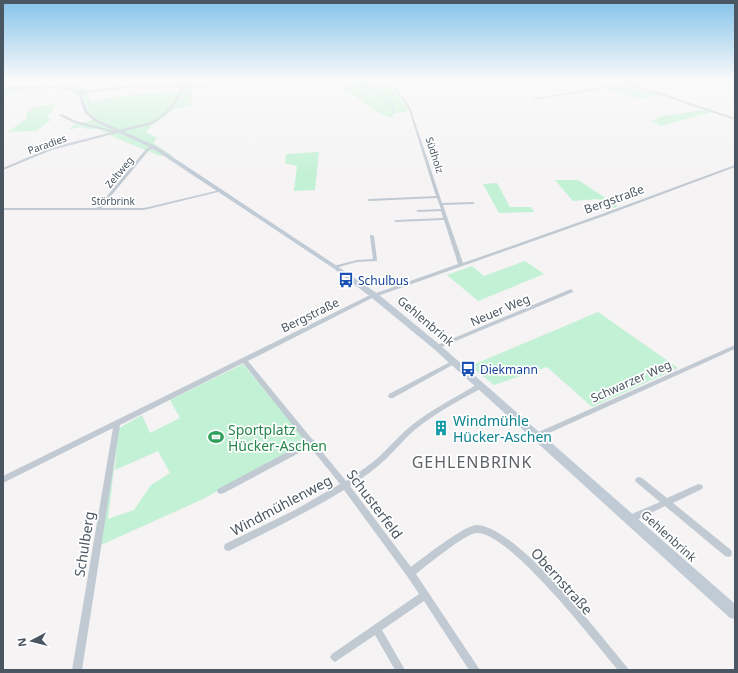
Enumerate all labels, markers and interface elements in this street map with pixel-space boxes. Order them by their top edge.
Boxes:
street label: Paradies [26,131,69,157]
street label: Südholz [423,135,448,175]
street label: Zeltweg [102,153,136,191]
street label: Bergstraße [582,180,647,218]
street label: Störbrink [91,194,135,208]
bus stop icon: Schulbus [337,271,355,289]
place label: Schulbus [358,272,409,289]
street label: Neuer Weg [468,290,532,330]
street label: Gehlenbrink [394,292,459,350]
street label: Bergstraße [278,294,342,336]
street label: Schwarzer Weg [588,356,674,406]
bus stop icon: Diekmann [459,360,477,378]
place label: Diekmann [480,361,538,378]
place label: Windmühle Hücker-Aschen [453,411,552,446]
building icon: Windmühle Hücker-Aschen [432,419,450,437]
place label: Sportplatz Hücker-Aschen [228,420,327,455]
sports icon: Sportplatz Hücker-Aschen [207,428,225,446]
district label: GEHLENBRINK [412,451,532,473]
street label: Schusterfeld [343,466,407,542]
street label: Windmühlenweg [227,470,335,540]
street label: Gehlenbrink [637,506,701,566]
street label: Schulberg [69,510,99,578]
street label: Obernstraße [527,544,597,619]
north arrow [12,621,52,661]
text: N [14,637,30,648]

